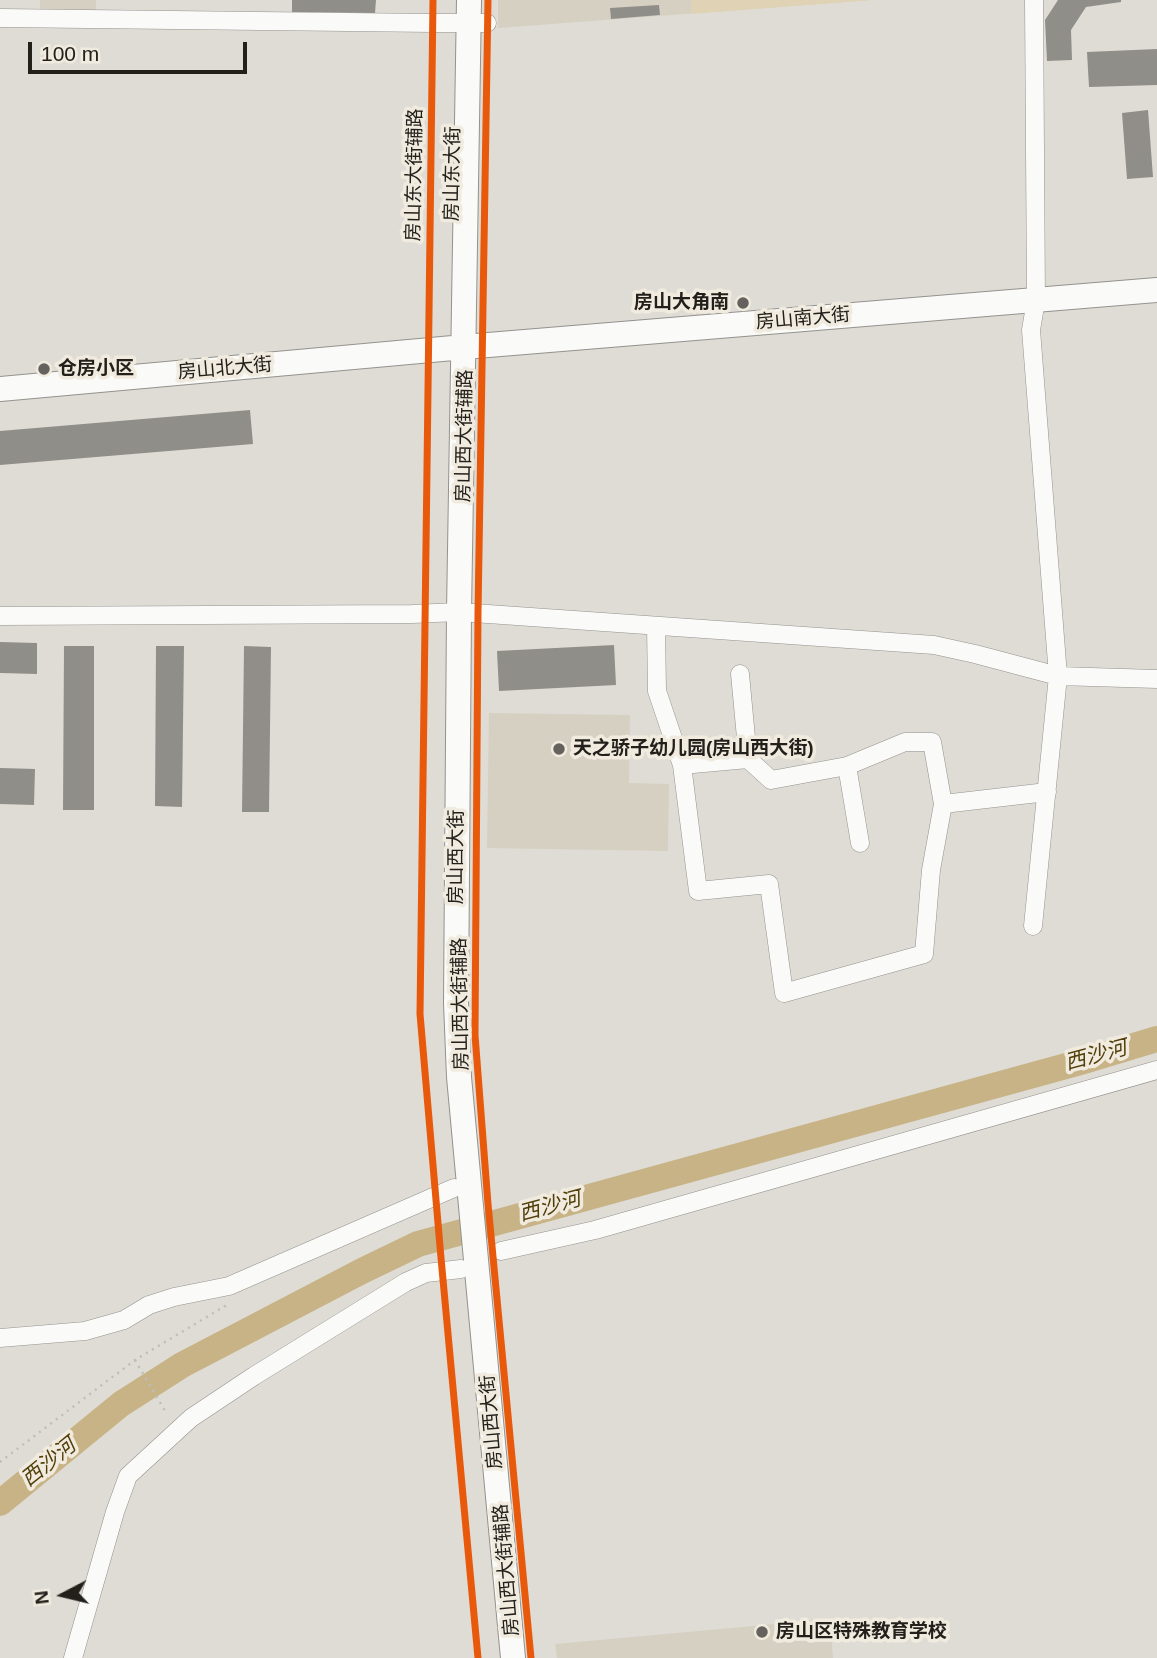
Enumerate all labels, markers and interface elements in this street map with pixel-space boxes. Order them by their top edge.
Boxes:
scale bar [32,28,250,72]
text: 100 m [41,42,99,65]
street label: 房山东大街辅路 [402,108,428,242]
street label: 房山东大街 [441,126,465,222]
place label: 房山大角南 [634,292,729,314]
marker: 房山大角南 [735,295,751,311]
street label: 房山南大街 [755,304,851,334]
street label: 房山北大街 [177,354,273,384]
place label: 仓房小区 [58,358,134,380]
marker: 仓房小区 [36,361,52,377]
street label: 房山西大街辅路 [452,369,478,503]
place label: 天之骄子幼儿园(房山西大街) [573,738,814,760]
marker: 天之骄子幼儿园(房山西大街) [551,741,567,757]
street label: 房山西大街 [446,810,468,904]
street label: 房山西大街辅路 [448,937,474,1071]
water label: 西沙河 [1062,1036,1130,1076]
water label: 西沙河 [516,1187,584,1227]
street label: 房山西大街 [477,1374,507,1470]
water label: 西沙河 [17,1433,81,1493]
street label: 房山西大街辅路 [490,1503,524,1637]
north arrow [28,1560,98,1630]
text: N [30,1590,53,1606]
place label: 房山区特殊教育学校 [776,1621,947,1643]
marker: 房山区特殊教育学校 [754,1624,770,1640]

